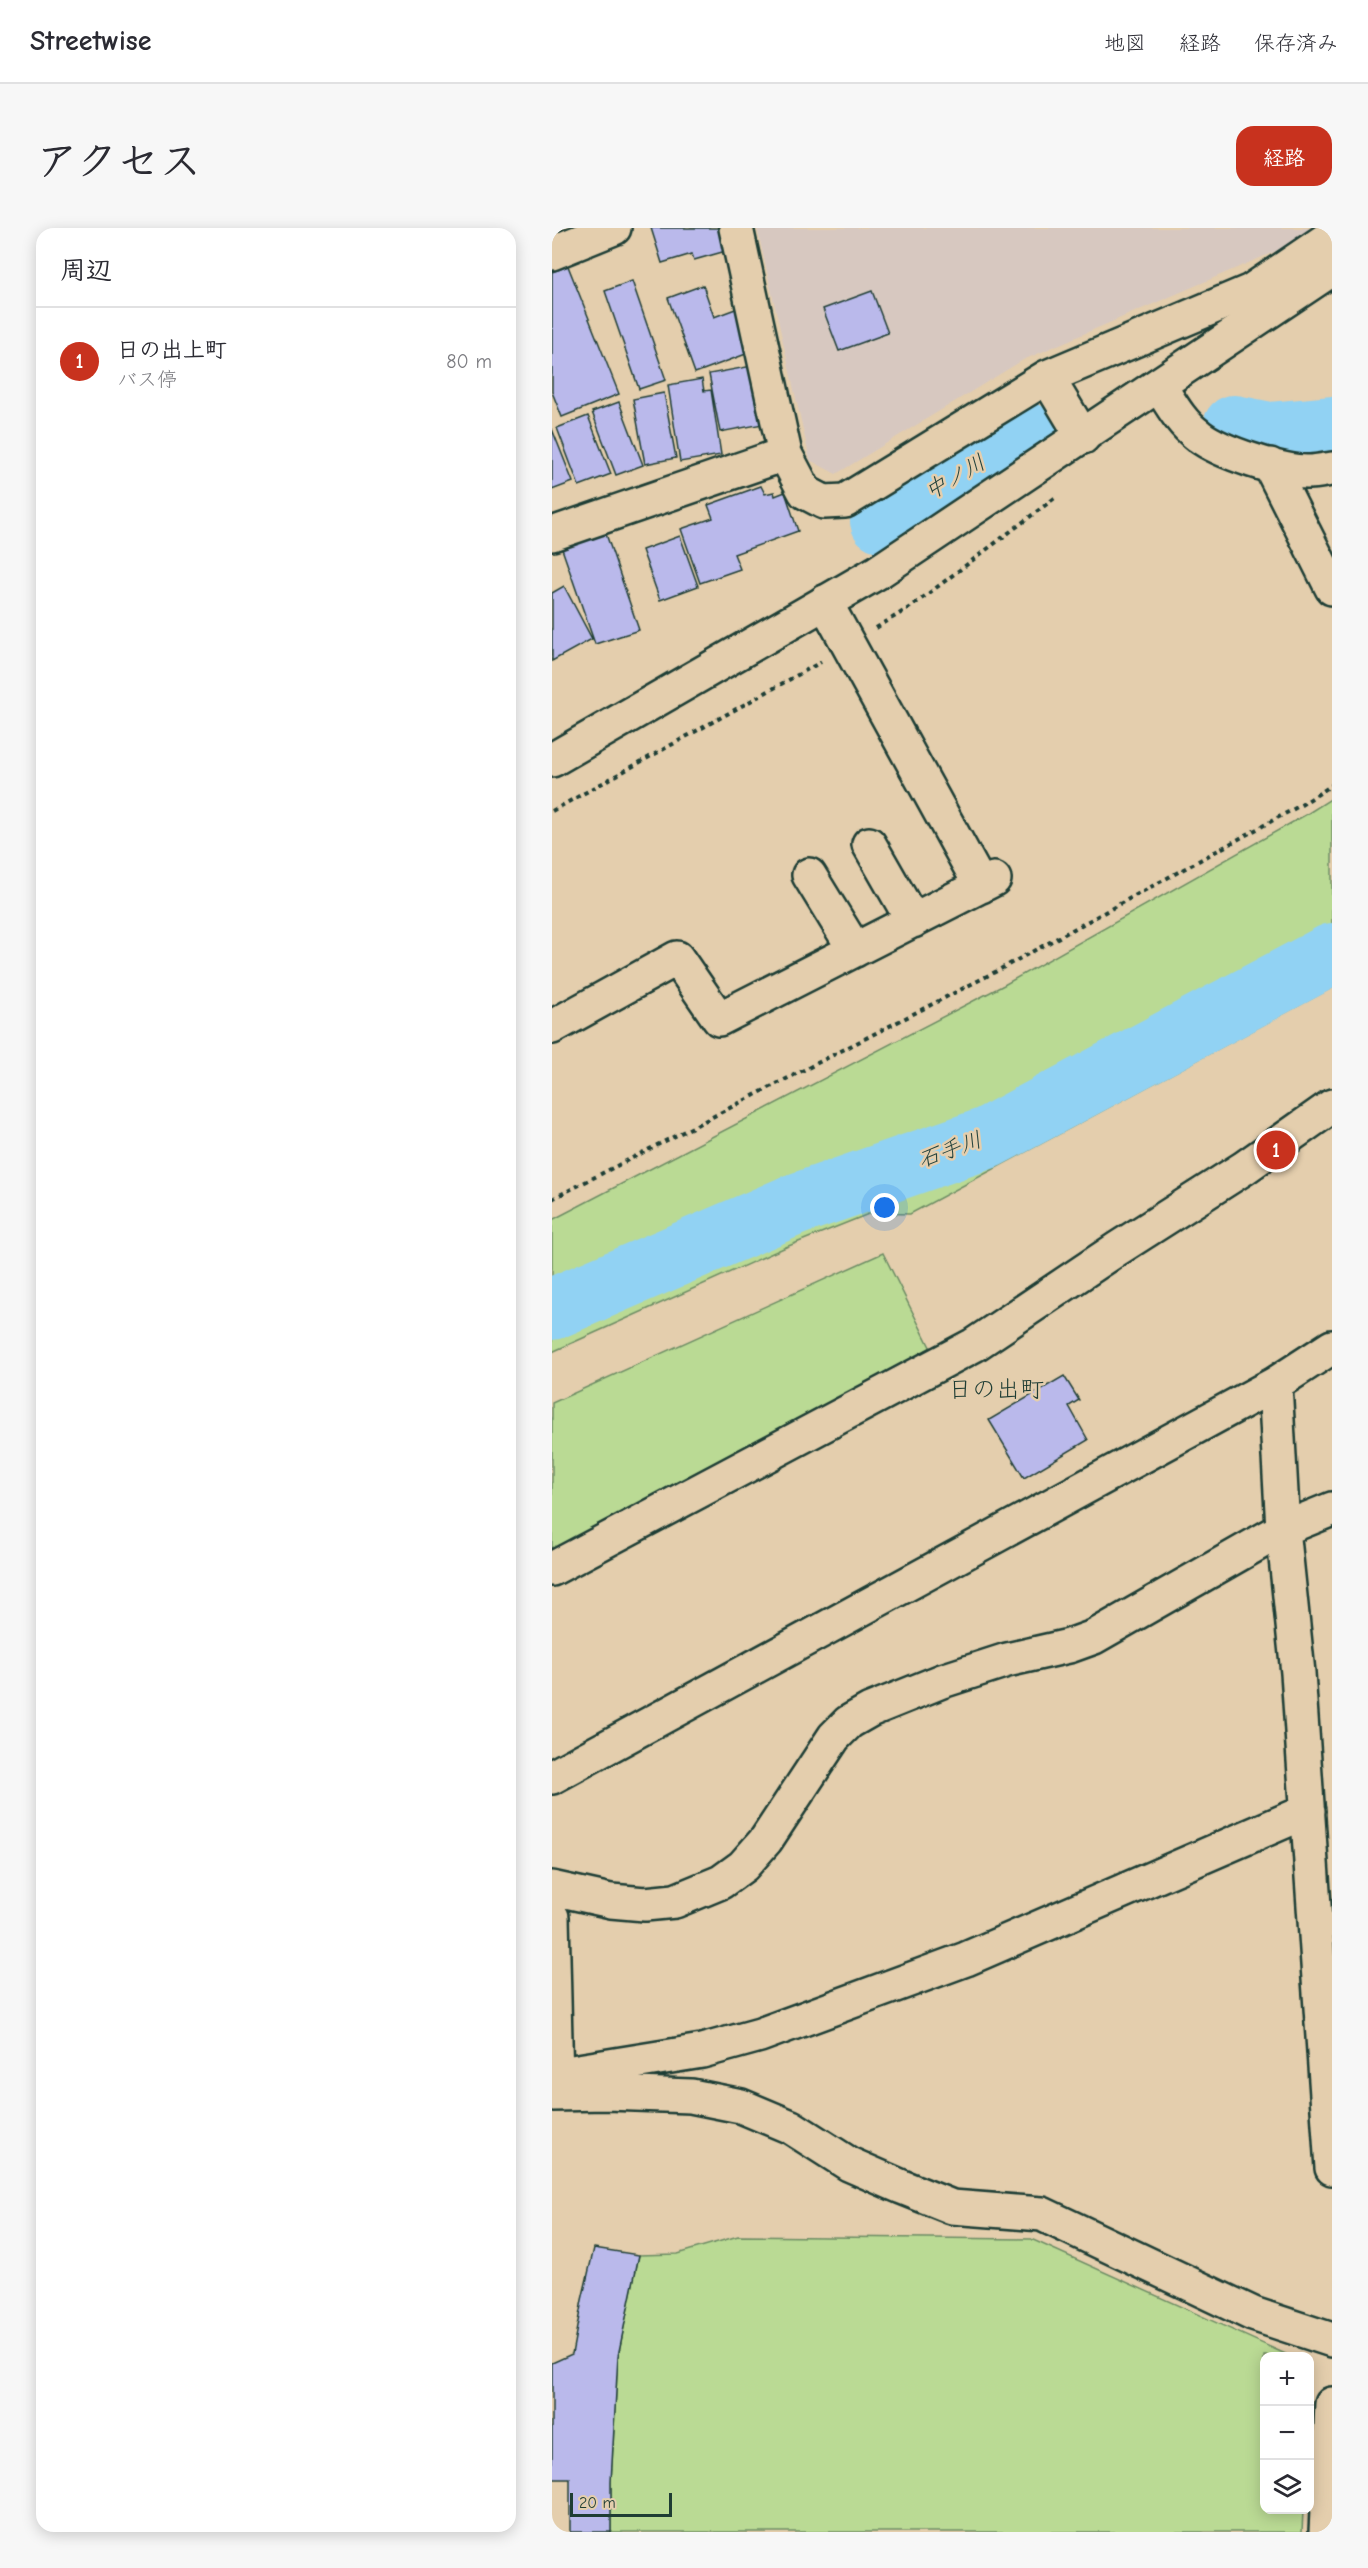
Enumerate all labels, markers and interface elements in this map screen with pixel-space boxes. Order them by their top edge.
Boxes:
text: Streetwise [30,25,151,57]
text: 地図 [1104,31,1146,55]
text: 経路 [1179,31,1221,55]
text: 保存済み [1254,31,1338,55]
button: 経路 [1236,126,1332,186]
text: アクセス [36,137,201,186]
text: 周辺 [60,256,112,286]
text: 日の出上町 [117,337,227,363]
text: 1 [76,350,83,373]
text: 80 m [446,350,492,373]
text: バス停 [117,368,177,391]
water label: 中ノ川 [920,449,990,505]
water label: 石手川 [915,1126,985,1174]
pin: 1 [1256,1128,1296,1172]
your location [870,1193,899,1222]
district label: 日の出町 [948,1375,1044,1403]
map controls [1260,2352,1314,2514]
button: + [1260,2352,1314,2406]
button: − [1260,2406,1314,2460]
button: layers [1260,2460,1314,2514]
scale bar [570,2490,672,2518]
text: 20 m [579,2494,616,2512]

